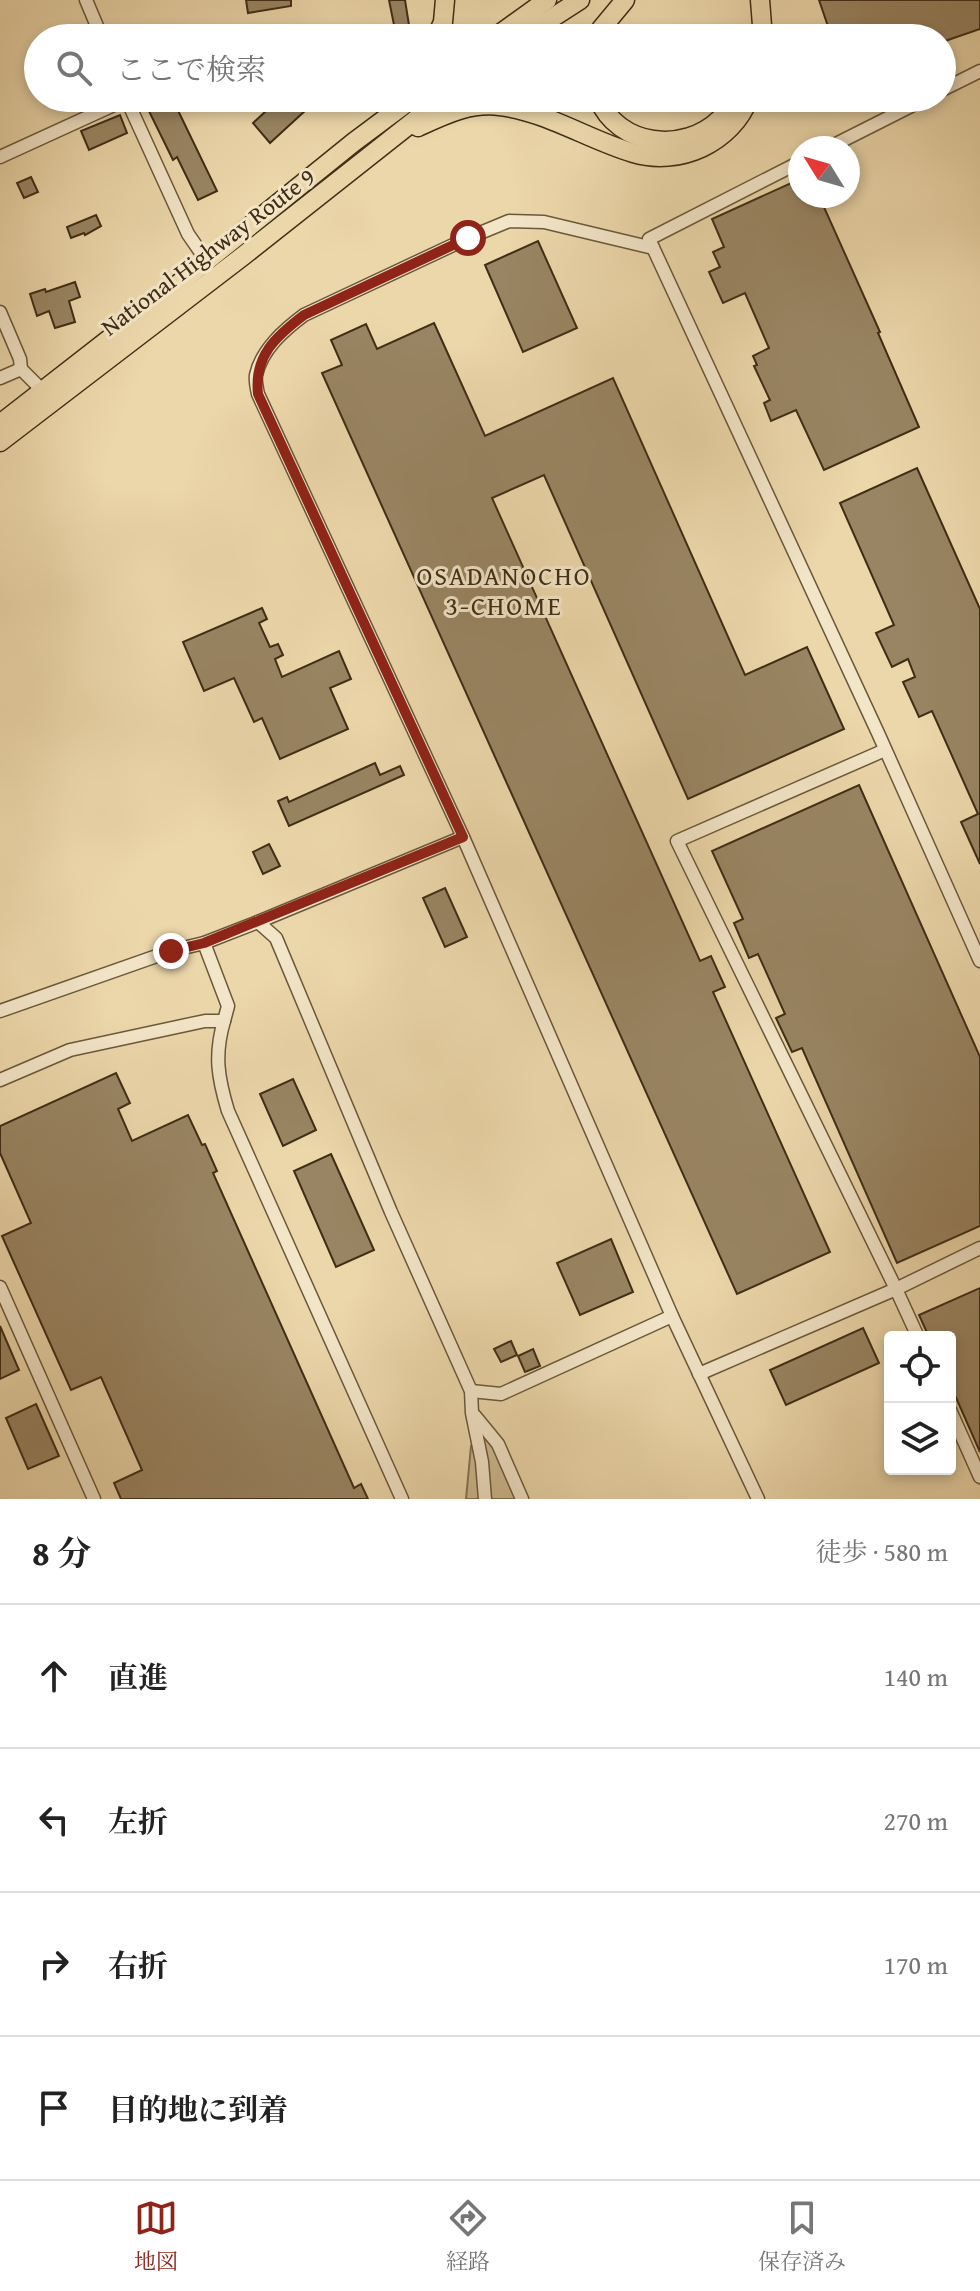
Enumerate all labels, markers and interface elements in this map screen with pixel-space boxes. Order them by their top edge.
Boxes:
search box [24,24,956,112]
icon: search [52,46,96,90]
text: ここで検索 [116,47,266,91]
north arrow [788,136,860,208]
street label: National Highway Route 9 [93,159,322,344]
route start [450,220,486,256]
district label: OSADANOCHO 3-CHOME [416,556,592,625]
route end [153,933,189,969]
map controls [884,1331,956,1475]
button: locate [884,1331,956,1403]
button: layers [884,1403,956,1475]
text: 8 分 [32,1528,91,1577]
text: 徒歩 · 580 m [816,1532,948,1571]
icon: ahead [32,1654,76,1698]
text: 直進 [108,1655,168,1699]
text: 140 m [883,1657,948,1696]
icon: left [32,1798,76,1842]
text: 左折 [108,1799,168,1843]
text: 270 m [883,1801,948,1840]
icon: right [32,1942,76,1986]
text: 右折 [108,1943,168,1987]
text: 170 m [883,1945,948,1984]
icon: arrive [32,2086,76,2130]
text: 目的地に到着 [108,2087,288,2131]
tab: 地図 [134,2196,178,2277]
tab: 経路 [446,2196,490,2277]
tab: 保存済み [758,2196,846,2277]

